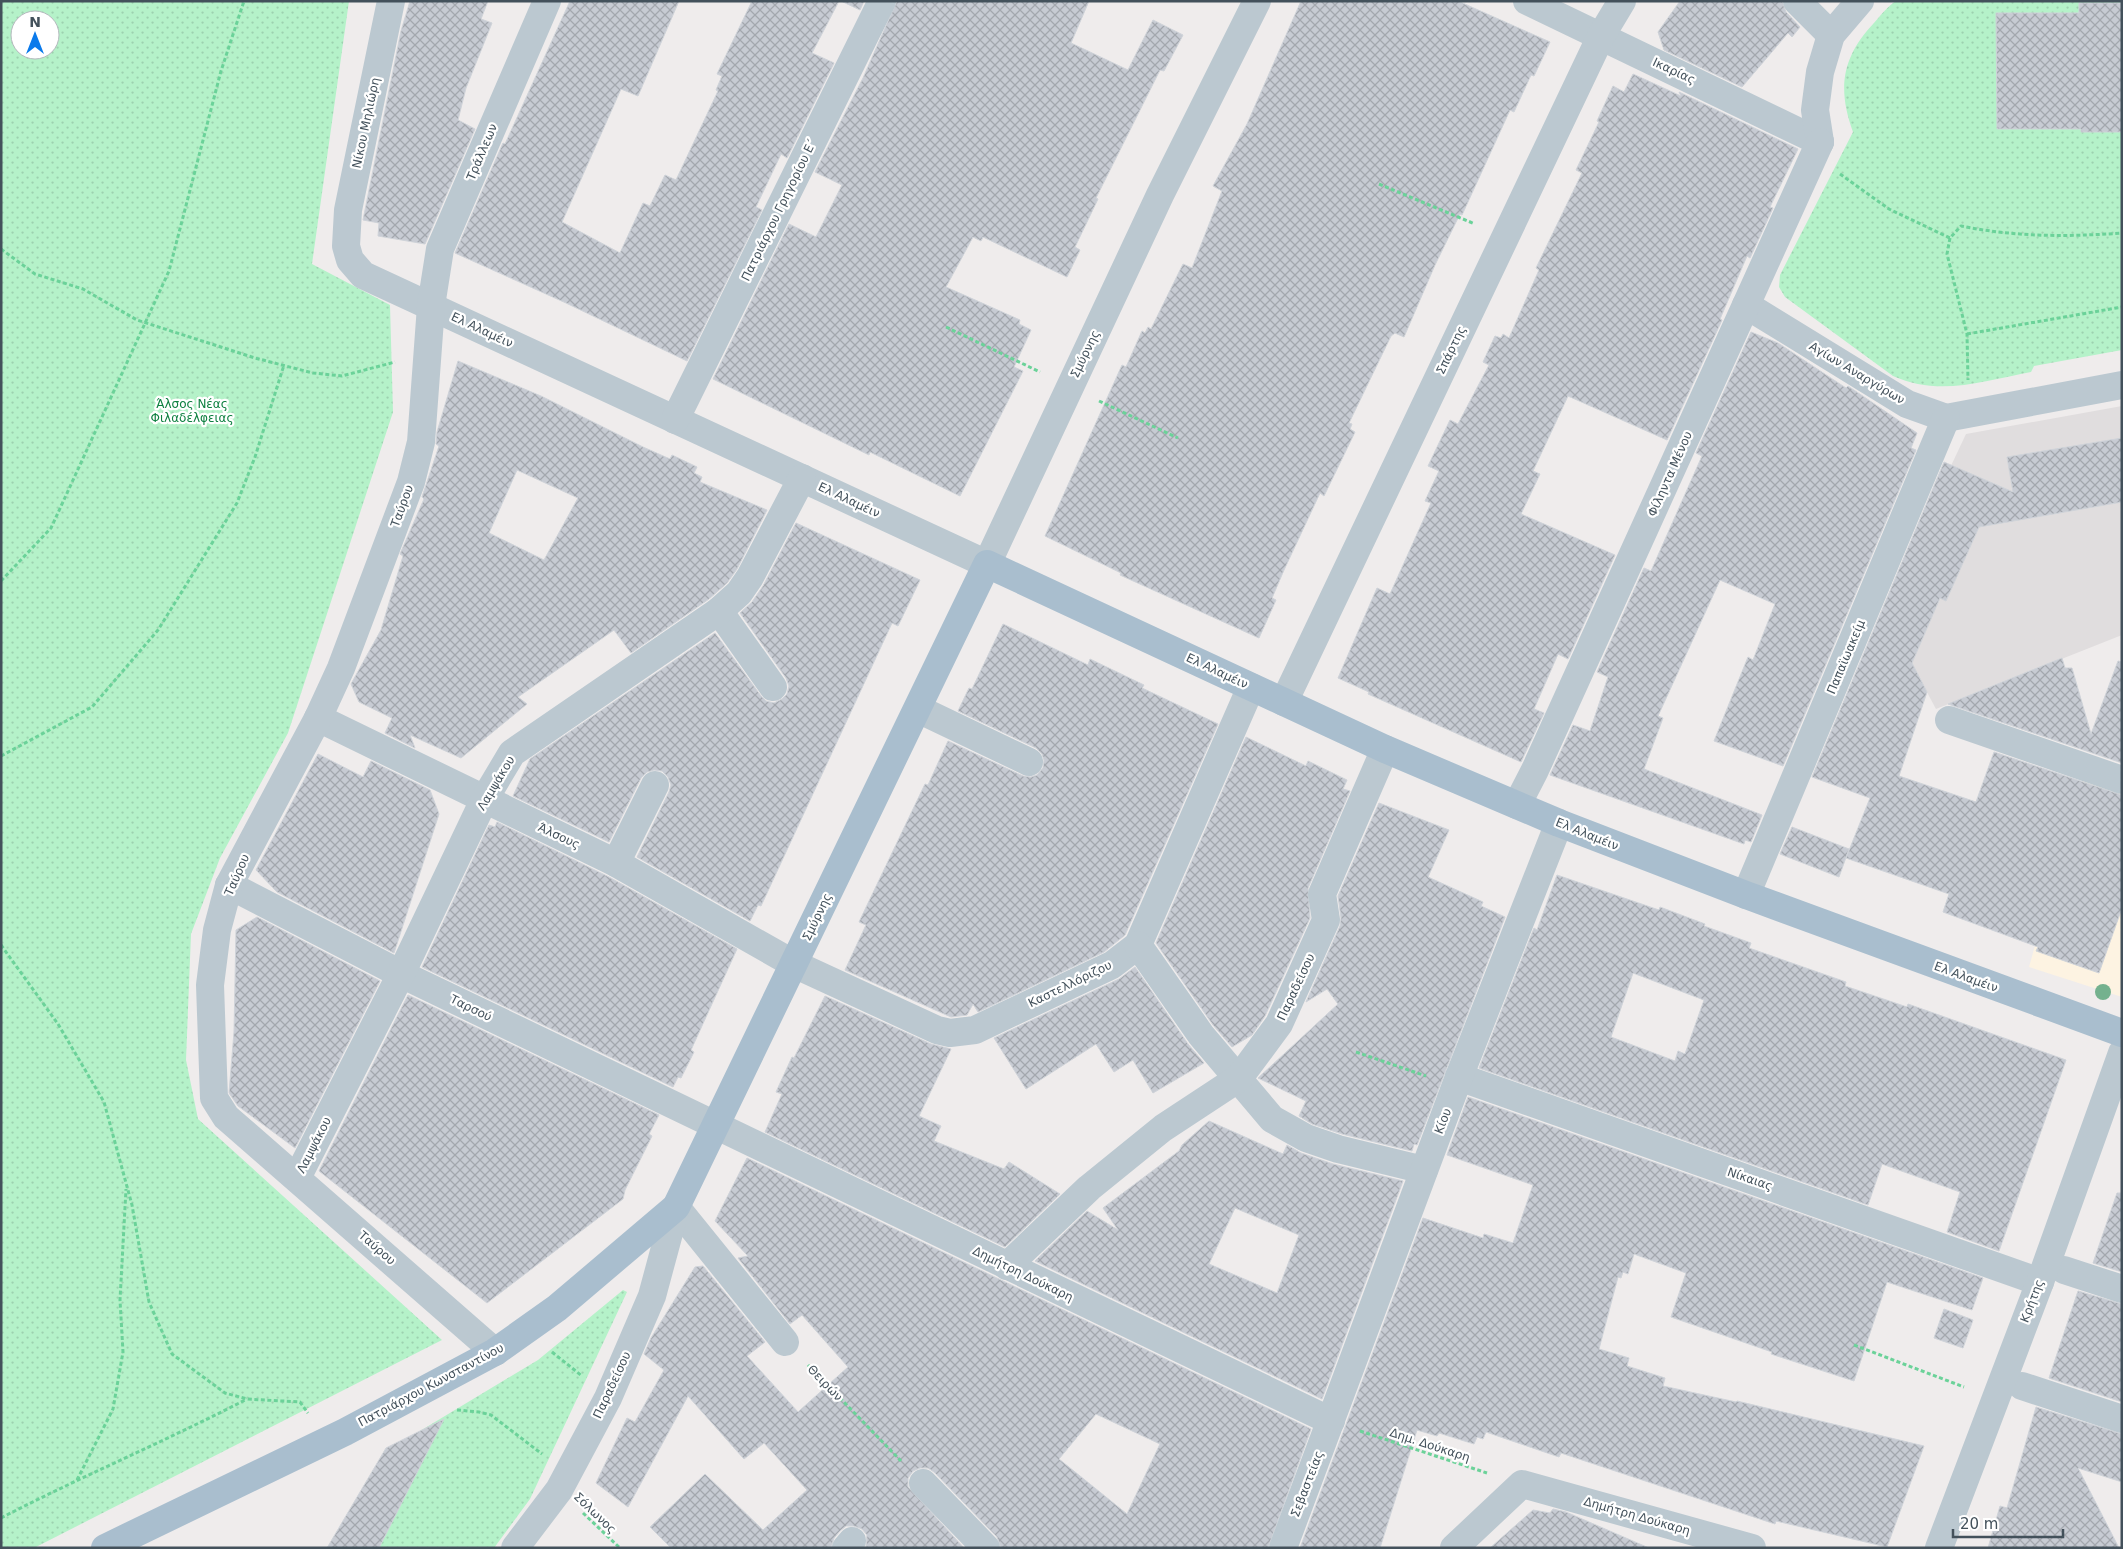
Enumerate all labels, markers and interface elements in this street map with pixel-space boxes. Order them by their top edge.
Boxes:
north arrow [10,10,60,60]
text: N [29,14,41,30]
street label: Ικαρίας [1651,55,1697,87]
street label: Νίκου Μηλιώρη [350,76,382,170]
street label: Τράλλεων [463,121,500,183]
street label: Πατριάρχου Γρηγορίου Ε΄ [738,137,820,283]
street label: Ελ Αλαμέιν [449,310,515,351]
street label: Σπάρτης [1433,323,1469,377]
street label: Σμύρνης [1067,328,1103,380]
street label: Αγίων Αναργύρων [1807,339,1907,407]
park label: Άλσος Νέας Φιλαδέλφειας [151,397,233,425]
street label: Φίληντα Μένου [1645,429,1695,519]
street label: Ελ Αλαμέιν [816,480,882,521]
street label: Ταύρου [388,483,416,530]
street label: Παπαϊωακείμ [1824,617,1868,696]
street label: Ελ Αλαμέιν [1184,651,1250,692]
street label: Λαμψάκου [474,753,518,813]
street label: Ελ Αλαμέιν [1553,815,1621,853]
street label: Άλσους [536,820,582,852]
street label: Ταύρου [221,852,252,899]
street label: Σμύρνης [799,891,835,943]
street label: Παραδείσου [1274,951,1318,1023]
street label: Καστελλόριζου [1026,958,1114,1010]
street label: Ελ Αλαμέιν [1932,959,2000,995]
street label: Ταρσού [447,991,494,1024]
street label: Κίου [1432,1106,1454,1136]
street label: Λαμψάκου [294,1115,334,1175]
street label: Νίκαιας [1725,1165,1775,1193]
street label: Ταύρου [355,1228,398,1268]
street label: Δημήτρη Δούκαρη [970,1244,1076,1304]
street label: Κρήτης [2017,1278,2047,1324]
street label: Πατριάρχου Κωνσταντίνου [356,1341,506,1429]
street label: Παραδείσου [590,1349,634,1421]
street label: Θειρών [805,1362,846,1404]
street label: Δημ. Δούκαρη [1388,1425,1472,1465]
street label: Σεβαστείας [1288,1449,1326,1519]
street label: Σόλωνος [571,1489,619,1537]
street label: Δημήτρη Δούκαρη [1582,1494,1692,1538]
scale bar [1953,1506,2063,1538]
text: 20 m [1960,1515,1998,1533]

